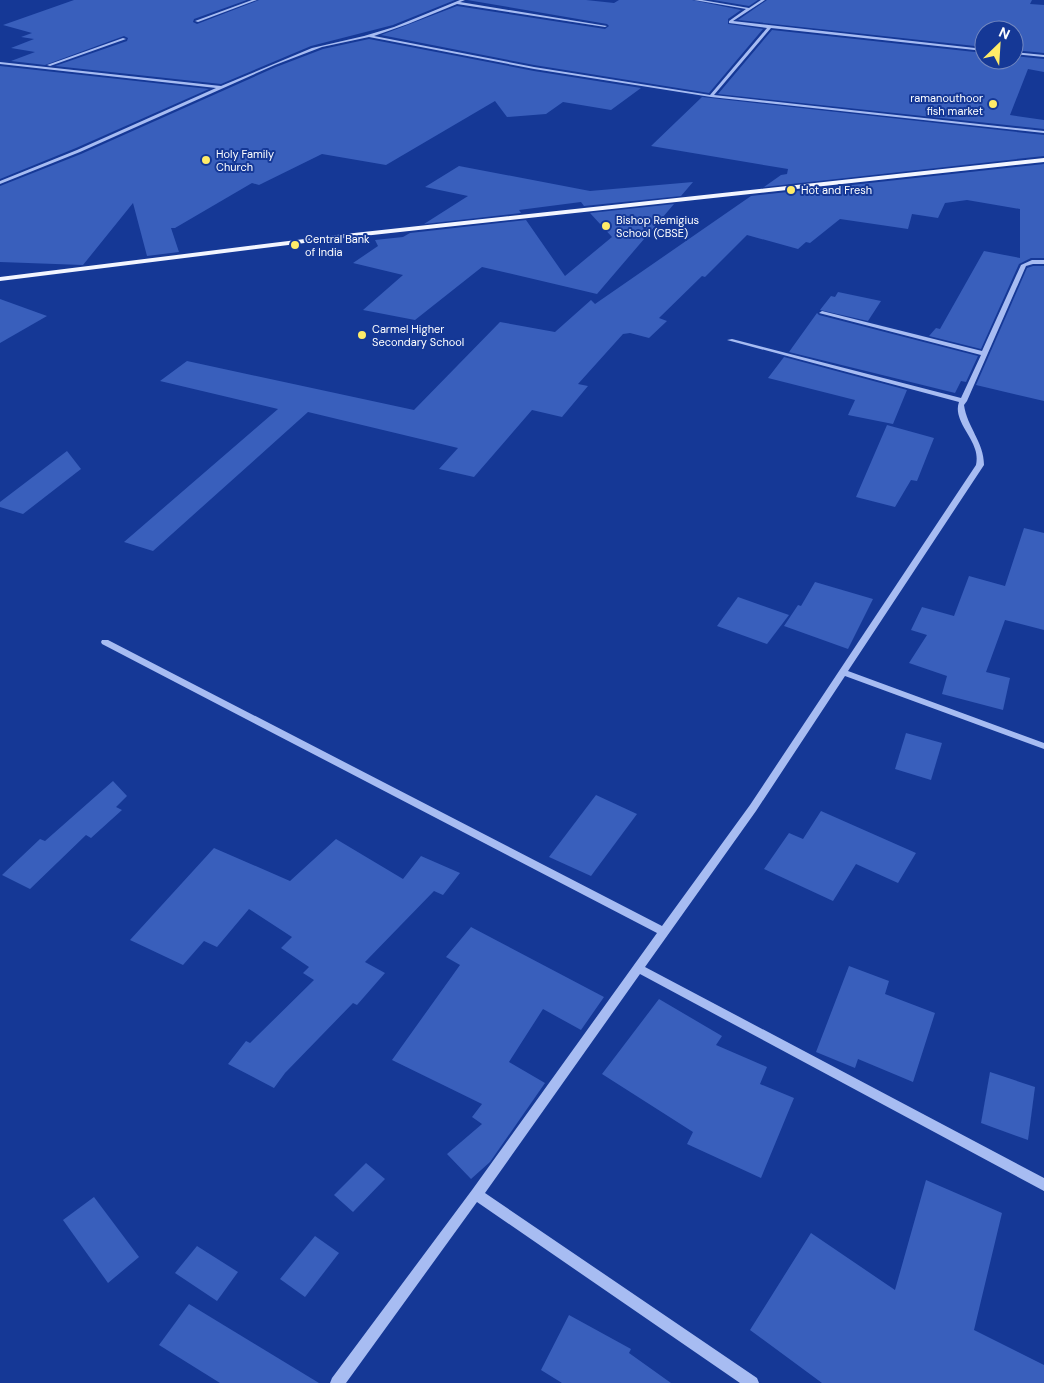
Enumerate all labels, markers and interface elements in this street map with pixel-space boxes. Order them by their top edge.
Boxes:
north arrow [974,20,1024,70]
text: N [996,23,1013,44]
place label: ramanouthoor fish market [910,91,983,118]
marker: ramanouthoor fish market [987,98,999,110]
place label: Holy Family Church [216,147,274,174]
marker: Holy Family Church [200,154,212,166]
place label: Hot and Fresh [801,183,872,197]
marker: Hot and Fresh [785,184,797,196]
place label: Bishop Remigius School (CBSE) [616,213,699,240]
marker: Bishop Remigius School (CBSE) [600,220,612,232]
place label: Central Bank of India [305,232,370,259]
marker: Central Bank of India [289,239,301,251]
place label: Carmel Higher Secondary School [372,322,464,349]
marker: Carmel Higher Secondary School [356,329,368,341]

